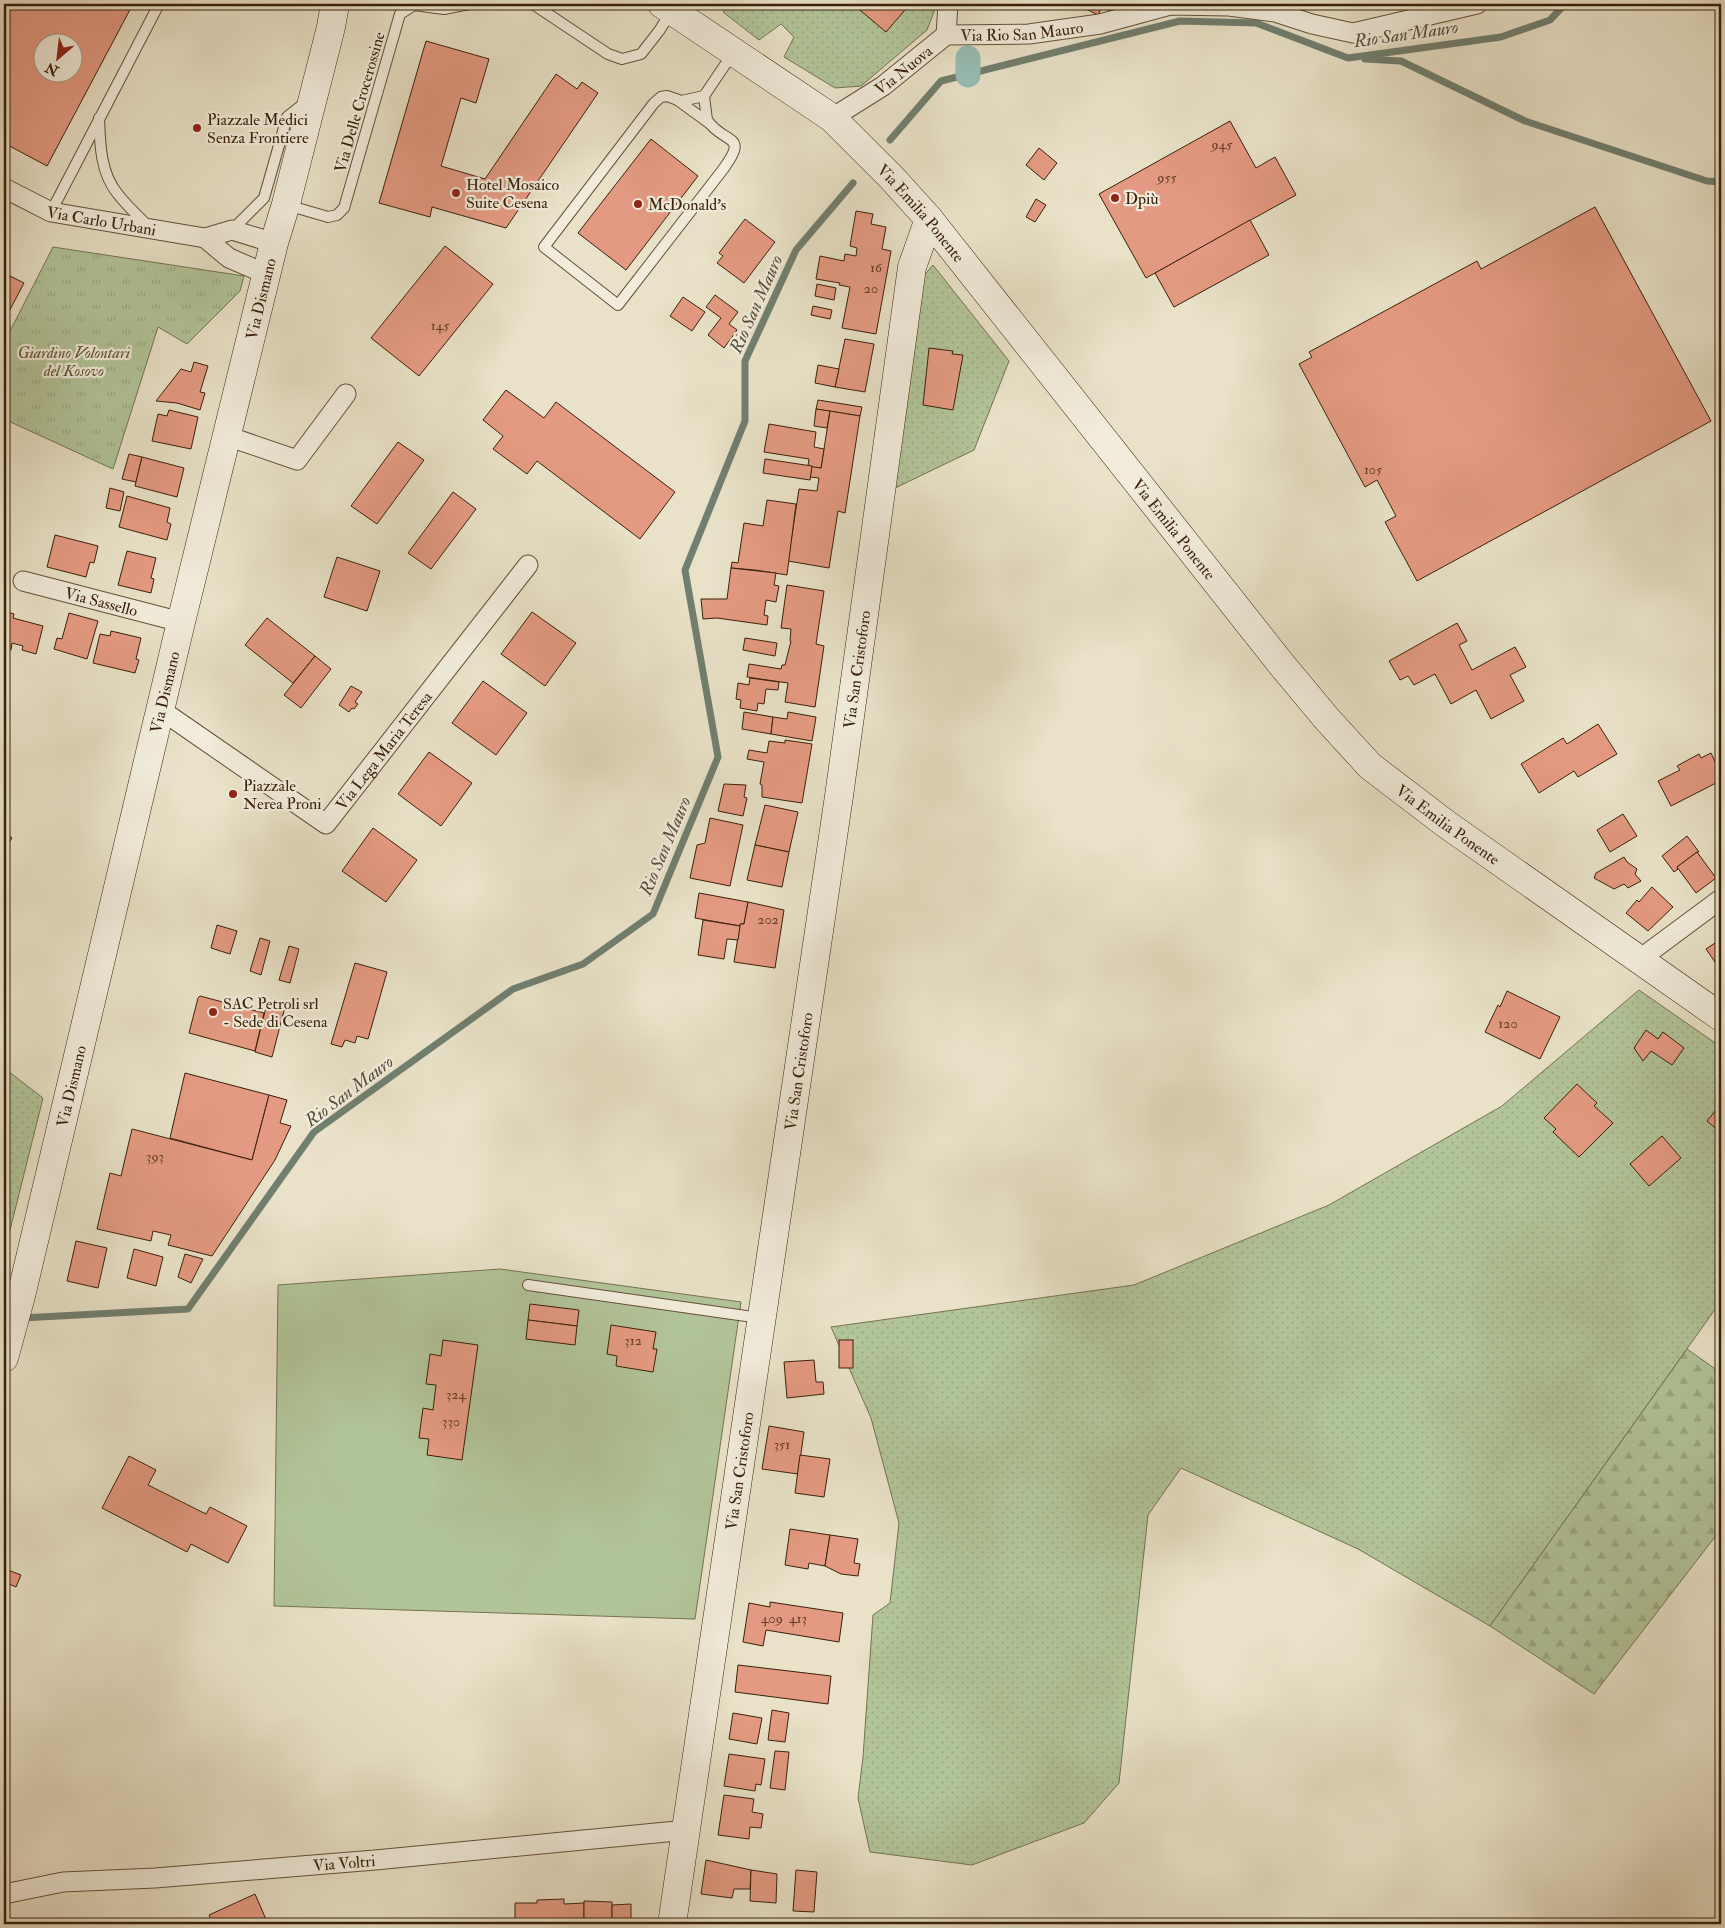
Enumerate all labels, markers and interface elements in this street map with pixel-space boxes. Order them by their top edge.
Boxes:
water label: Rio San Mauro [1351,16,1460,53]
street label: Via Rio San Mauro [960,17,1085,46]
street label: Via Delle Crocerossine [330,29,390,175]
north arrow [32,32,82,82]
street label: Via Nuova [871,41,937,100]
text: N [42,58,63,80]
place label: Piazzale Medici Senza Frontiere [207,110,309,148]
marker: Piazzale Medici Senza Frontiere [191,122,203,134]
house number: 945 [1211,136,1233,153]
street label: Via Emilia Ponente [873,160,969,267]
house number: 955 [1156,169,1178,186]
place label: Hotel Mosaico Suite Cesena [466,175,559,213]
marker: Hotel Mosaico Suite Cesena [450,187,462,199]
place label: Dpiù [1125,189,1159,210]
marker: Dpiù [1109,192,1121,204]
place label: McDonald's [648,195,726,215]
marker: McDonald's [632,198,644,210]
street label: Via Carlo Urbani [45,202,158,241]
water label: Rio San Mauro [724,251,788,358]
street label: Via Dismano [242,256,281,342]
house number: 16 [870,259,883,276]
house number: 20 [864,280,878,297]
house number: 145 [431,317,450,334]
park label: Giardino Volontari del Kosovo [18,343,131,381]
house number: 105 [1364,461,1383,478]
street label: Via Emilia Ponente [1127,475,1220,584]
street label: Via Sassello [63,583,140,621]
street label: Via San Cristoforo [839,609,876,730]
street label: Via Dismano [146,649,185,735]
street label: Via Lega Maria Teresa [332,687,437,814]
place label: Piazzale Nerea Proni [243,776,322,814]
street label: Via Emilia Ponente [1392,780,1504,870]
marker: Piazzale Nerea Proni [227,788,239,800]
water label: Rio San Mauro [634,793,697,900]
house number: 202 [757,911,779,928]
place label: SAC Petroli srl - Sede di Cesena [223,994,328,1032]
marker: SAC Petroli srl - Sede di Cesena [207,1006,219,1018]
street label: Via San Cristoforo [781,1011,818,1132]
house number: 120 [1498,1015,1518,1032]
street label: Via Dismano [52,1043,91,1129]
water label: Rio San Mauro [300,1051,398,1133]
house number: 393 [146,1148,164,1165]
house number: 312 [624,1332,642,1349]
house number: 324 [446,1386,467,1403]
street label: Via San Cristoforo [721,1410,759,1531]
house number: 330 [442,1413,460,1430]
house number: 351 [774,1436,790,1453]
house number: 409 [761,1610,783,1627]
house number: 413 [789,1610,807,1627]
street label: Via Voltri [312,1851,376,1876]

